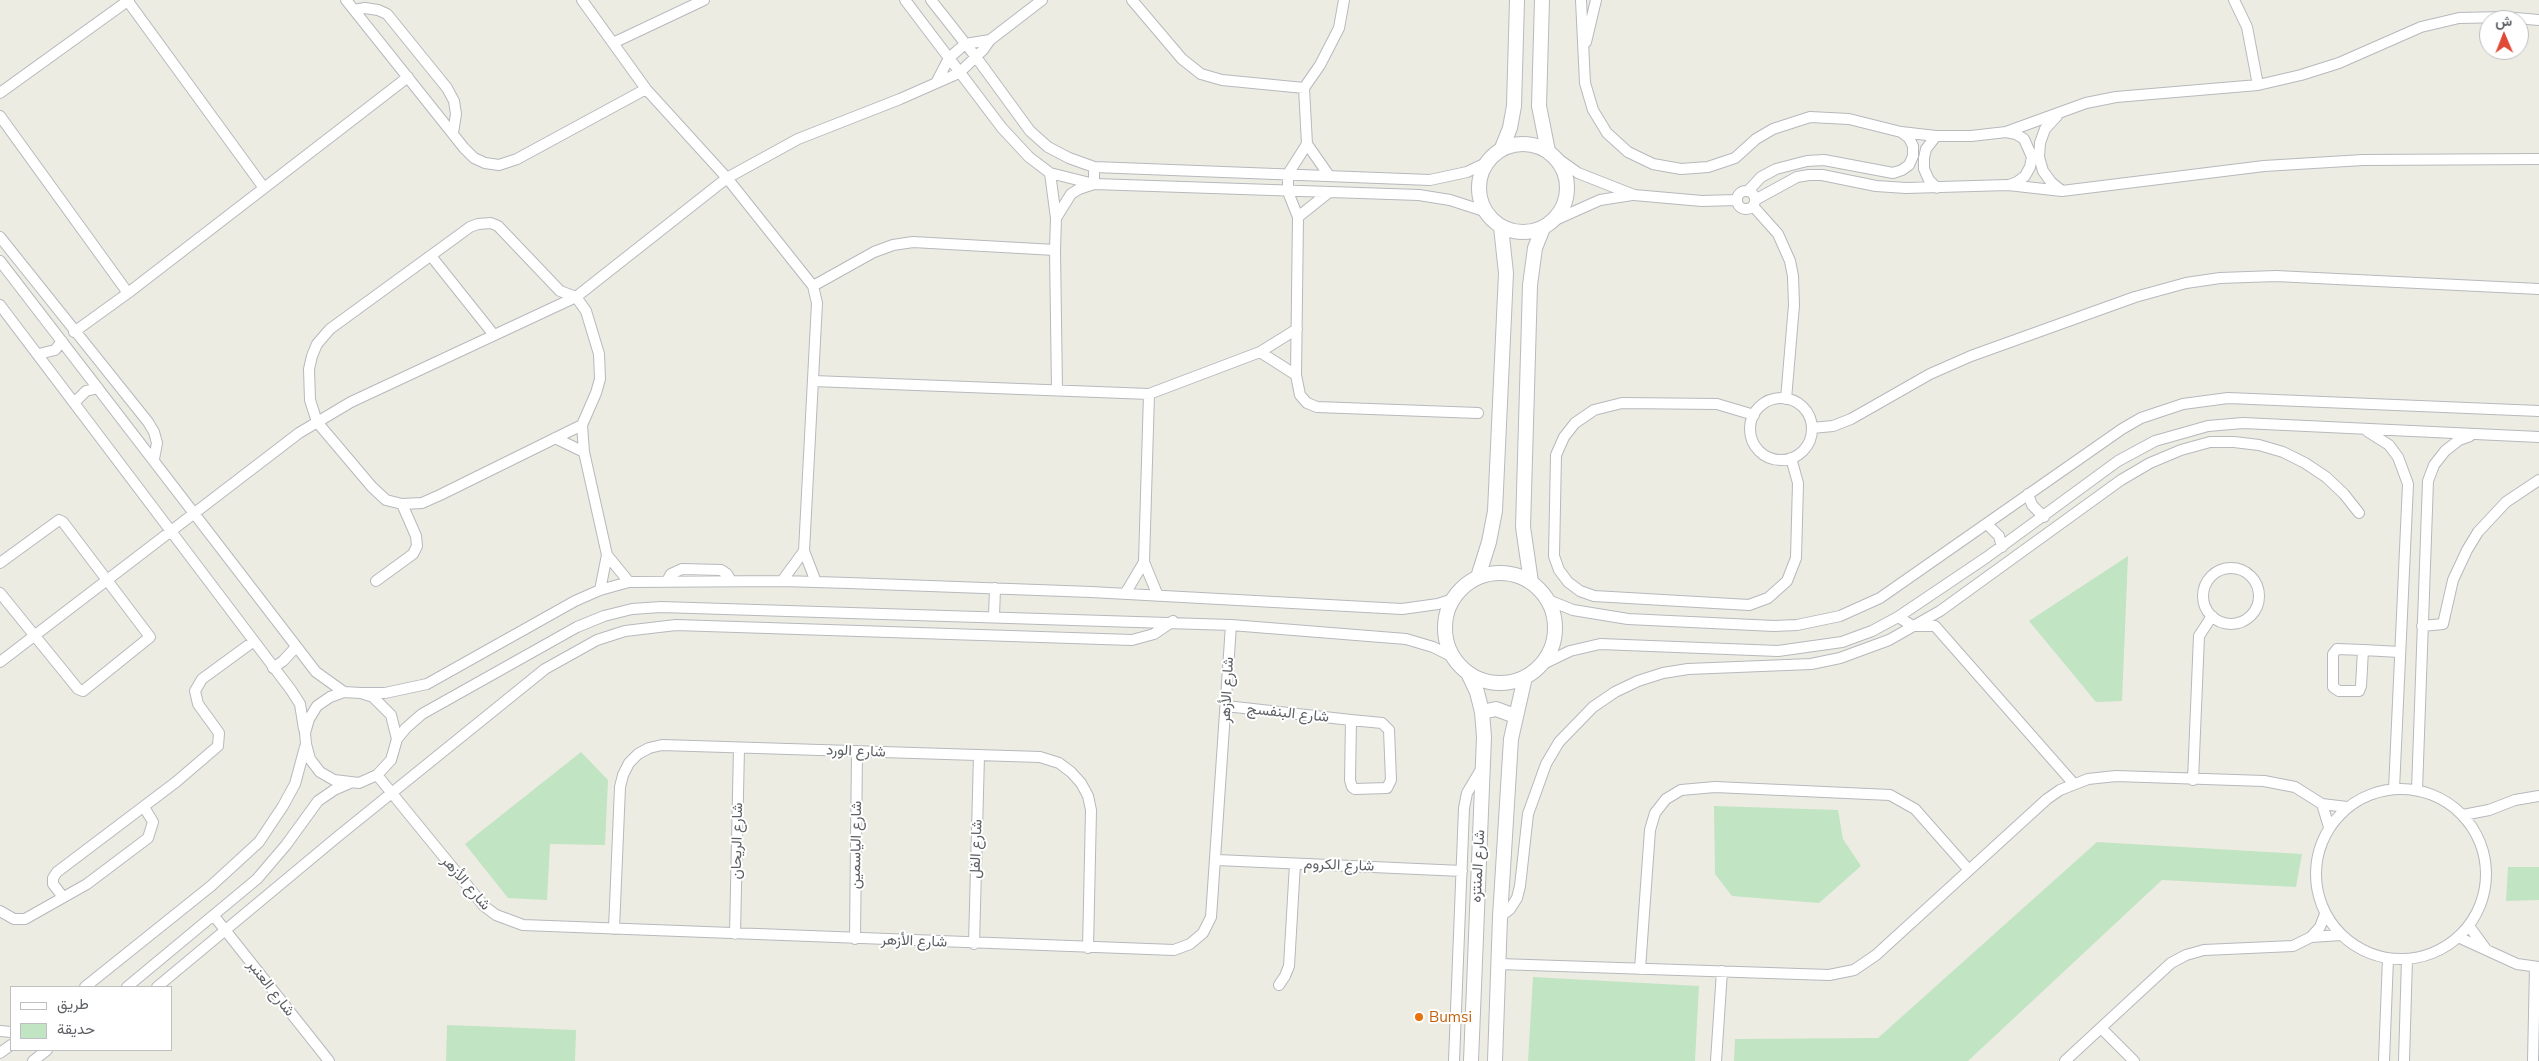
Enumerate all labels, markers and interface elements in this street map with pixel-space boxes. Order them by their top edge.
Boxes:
north arrow [2479,10,2529,60]
text: ش [2495,12,2512,30]
street label: شارع الأزهر [1216,656,1238,724]
street label: شارع البنفسج [1246,700,1330,726]
street label: شارع الورد [826,741,886,761]
street label: شارع الياسمين [846,801,866,889]
street label: شارع الريحان [727,803,747,879]
street label: شارع الفل [966,819,986,879]
street label: شارع المنتزه [1467,829,1489,903]
street label: شارع الأزهر [437,852,495,914]
street label: شارع الكروم [1303,855,1375,875]
street label: شارع الأزهر [881,931,947,951]
street label: شارع العنبر [243,956,299,1020]
legend [10,986,172,1051]
text: طريق [57,994,89,1013]
place label: Bumsi [1429,1008,1472,1026]
marker: Bumsi [1413,1011,1425,1023]
text: حديقة [57,1019,95,1038]

